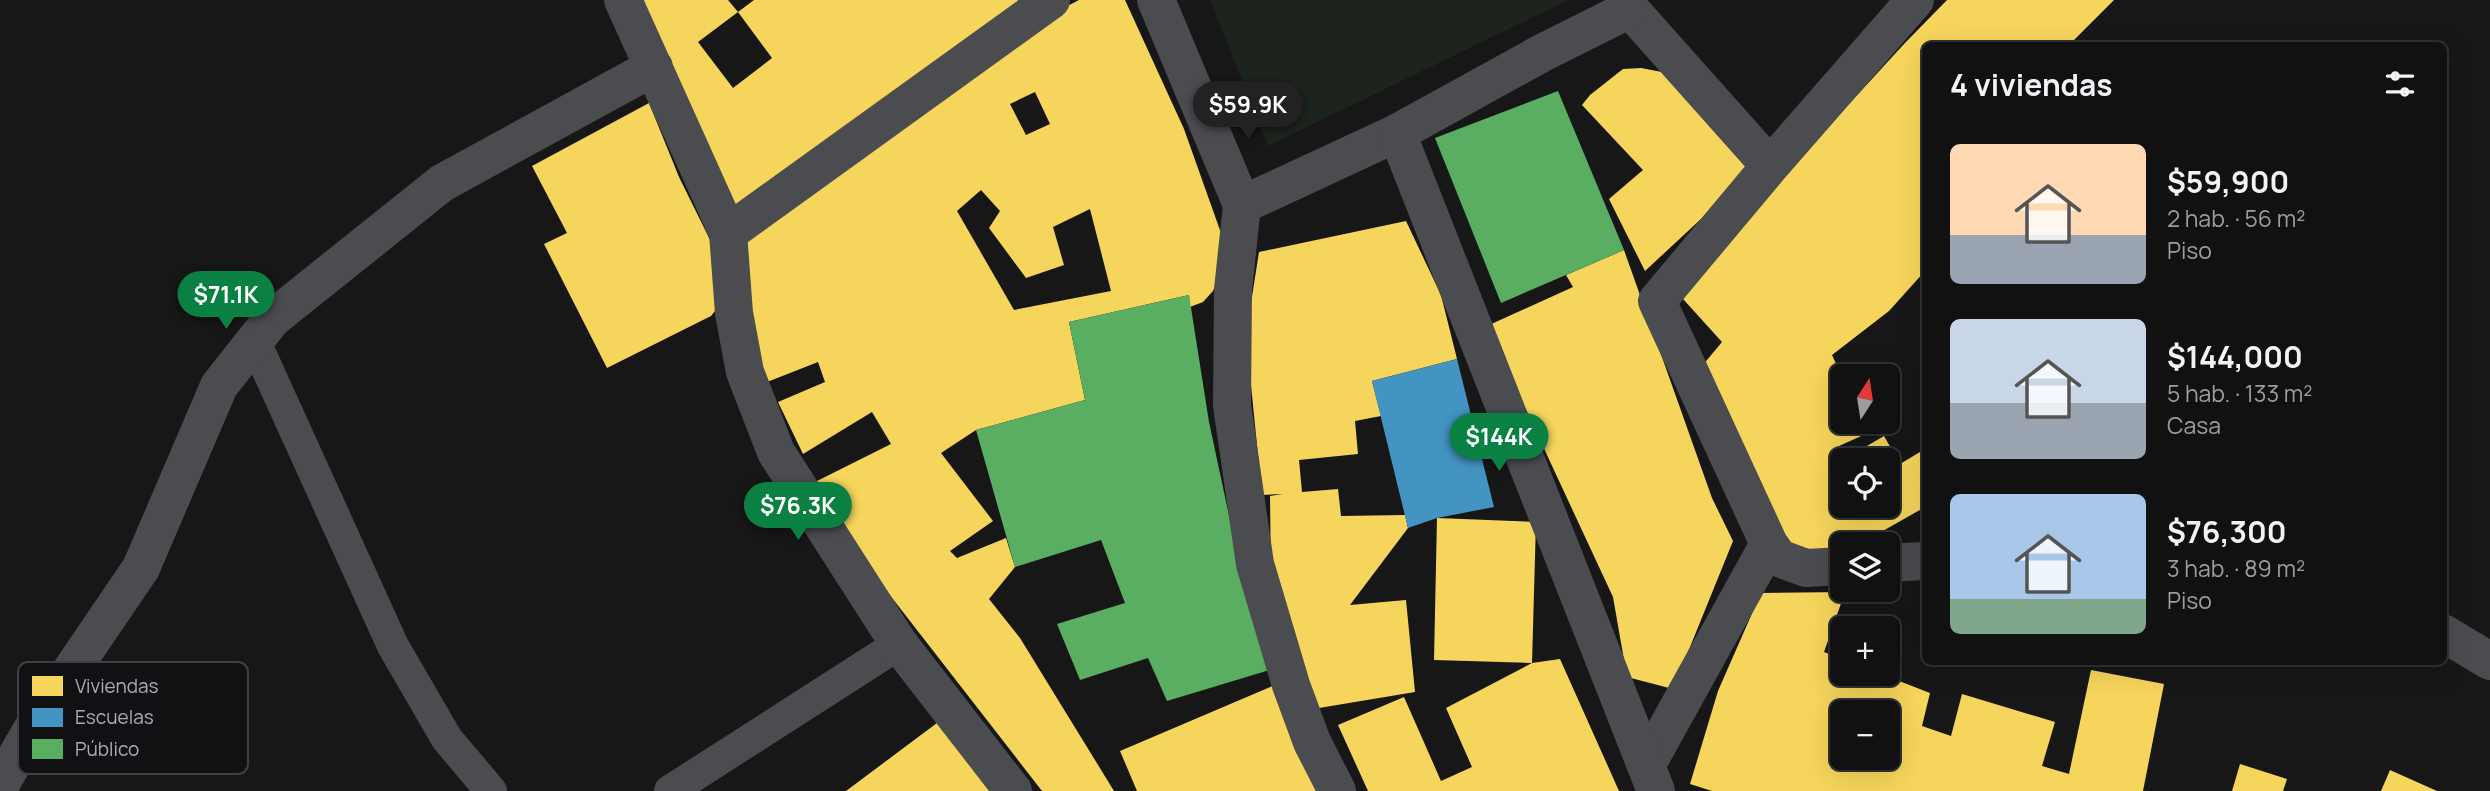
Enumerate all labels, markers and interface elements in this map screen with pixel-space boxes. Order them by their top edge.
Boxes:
text: 4 viviendas [1950,64,2112,105]
icon: filters [2381,65,2419,103]
pin: $59.9K [1191,82,1305,141]
text: $59.9K [1209,88,1287,120]
text: $59,900 [2167,161,2289,202]
icon: home [2006,172,2090,256]
text: 2 hab. · 56 m² [2167,202,2305,234]
text: Piso [2167,234,2212,266]
pin: $71.1K [169,272,283,331]
text: $71.1K [193,278,259,310]
text: $144,000 [2167,336,2303,377]
icon: home [2006,347,2090,431]
north arrow [1830,364,1900,434]
map controls [1830,364,1900,770]
text: 5 hab. · 133 m² [2167,377,2312,409]
text: Casa [2167,409,2221,441]
pin: $144K [1450,414,1548,473]
text: $144K [1465,420,1533,452]
button: locate [1830,448,1900,518]
pin: $76.3K [741,482,855,542]
text: $76.3K [760,489,836,521]
text: $76,300 [2167,511,2287,552]
icon: home [2006,522,2090,606]
button: layers [1830,532,1900,602]
text: 3 hab. · 89 m² [2167,552,2305,584]
text: Piso [2167,584,2212,616]
button: + [1830,616,1900,686]
legend [18,662,248,774]
text: Viviendas [75,673,158,699]
button: − [1830,700,1900,770]
text: Escuelas [75,704,154,730]
text: Público [75,736,139,762]

